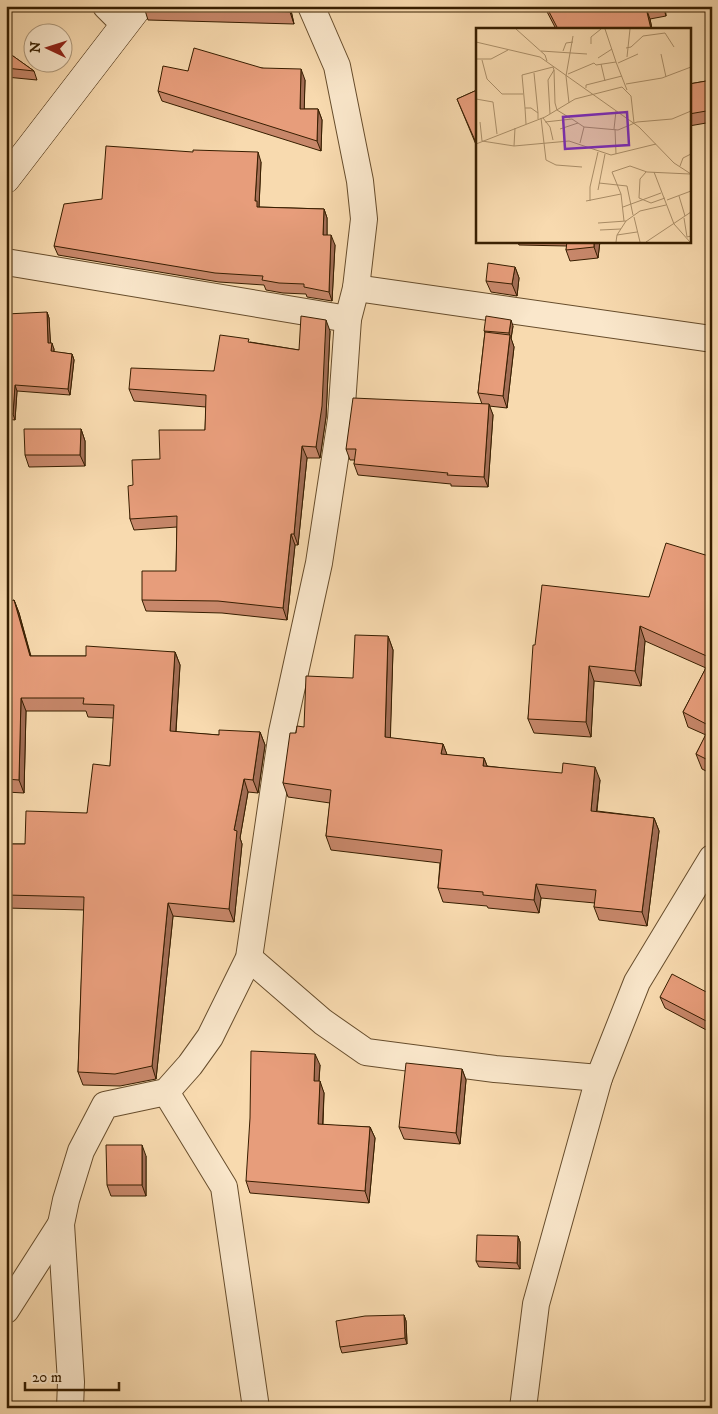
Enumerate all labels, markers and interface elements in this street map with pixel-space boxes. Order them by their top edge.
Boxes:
north arrow [22,22,72,72]
inset map [476,28,690,242]
text: N [27,40,45,54]
scale bar [25,1359,119,1391]
text: 20 m [32,1368,62,1387]

